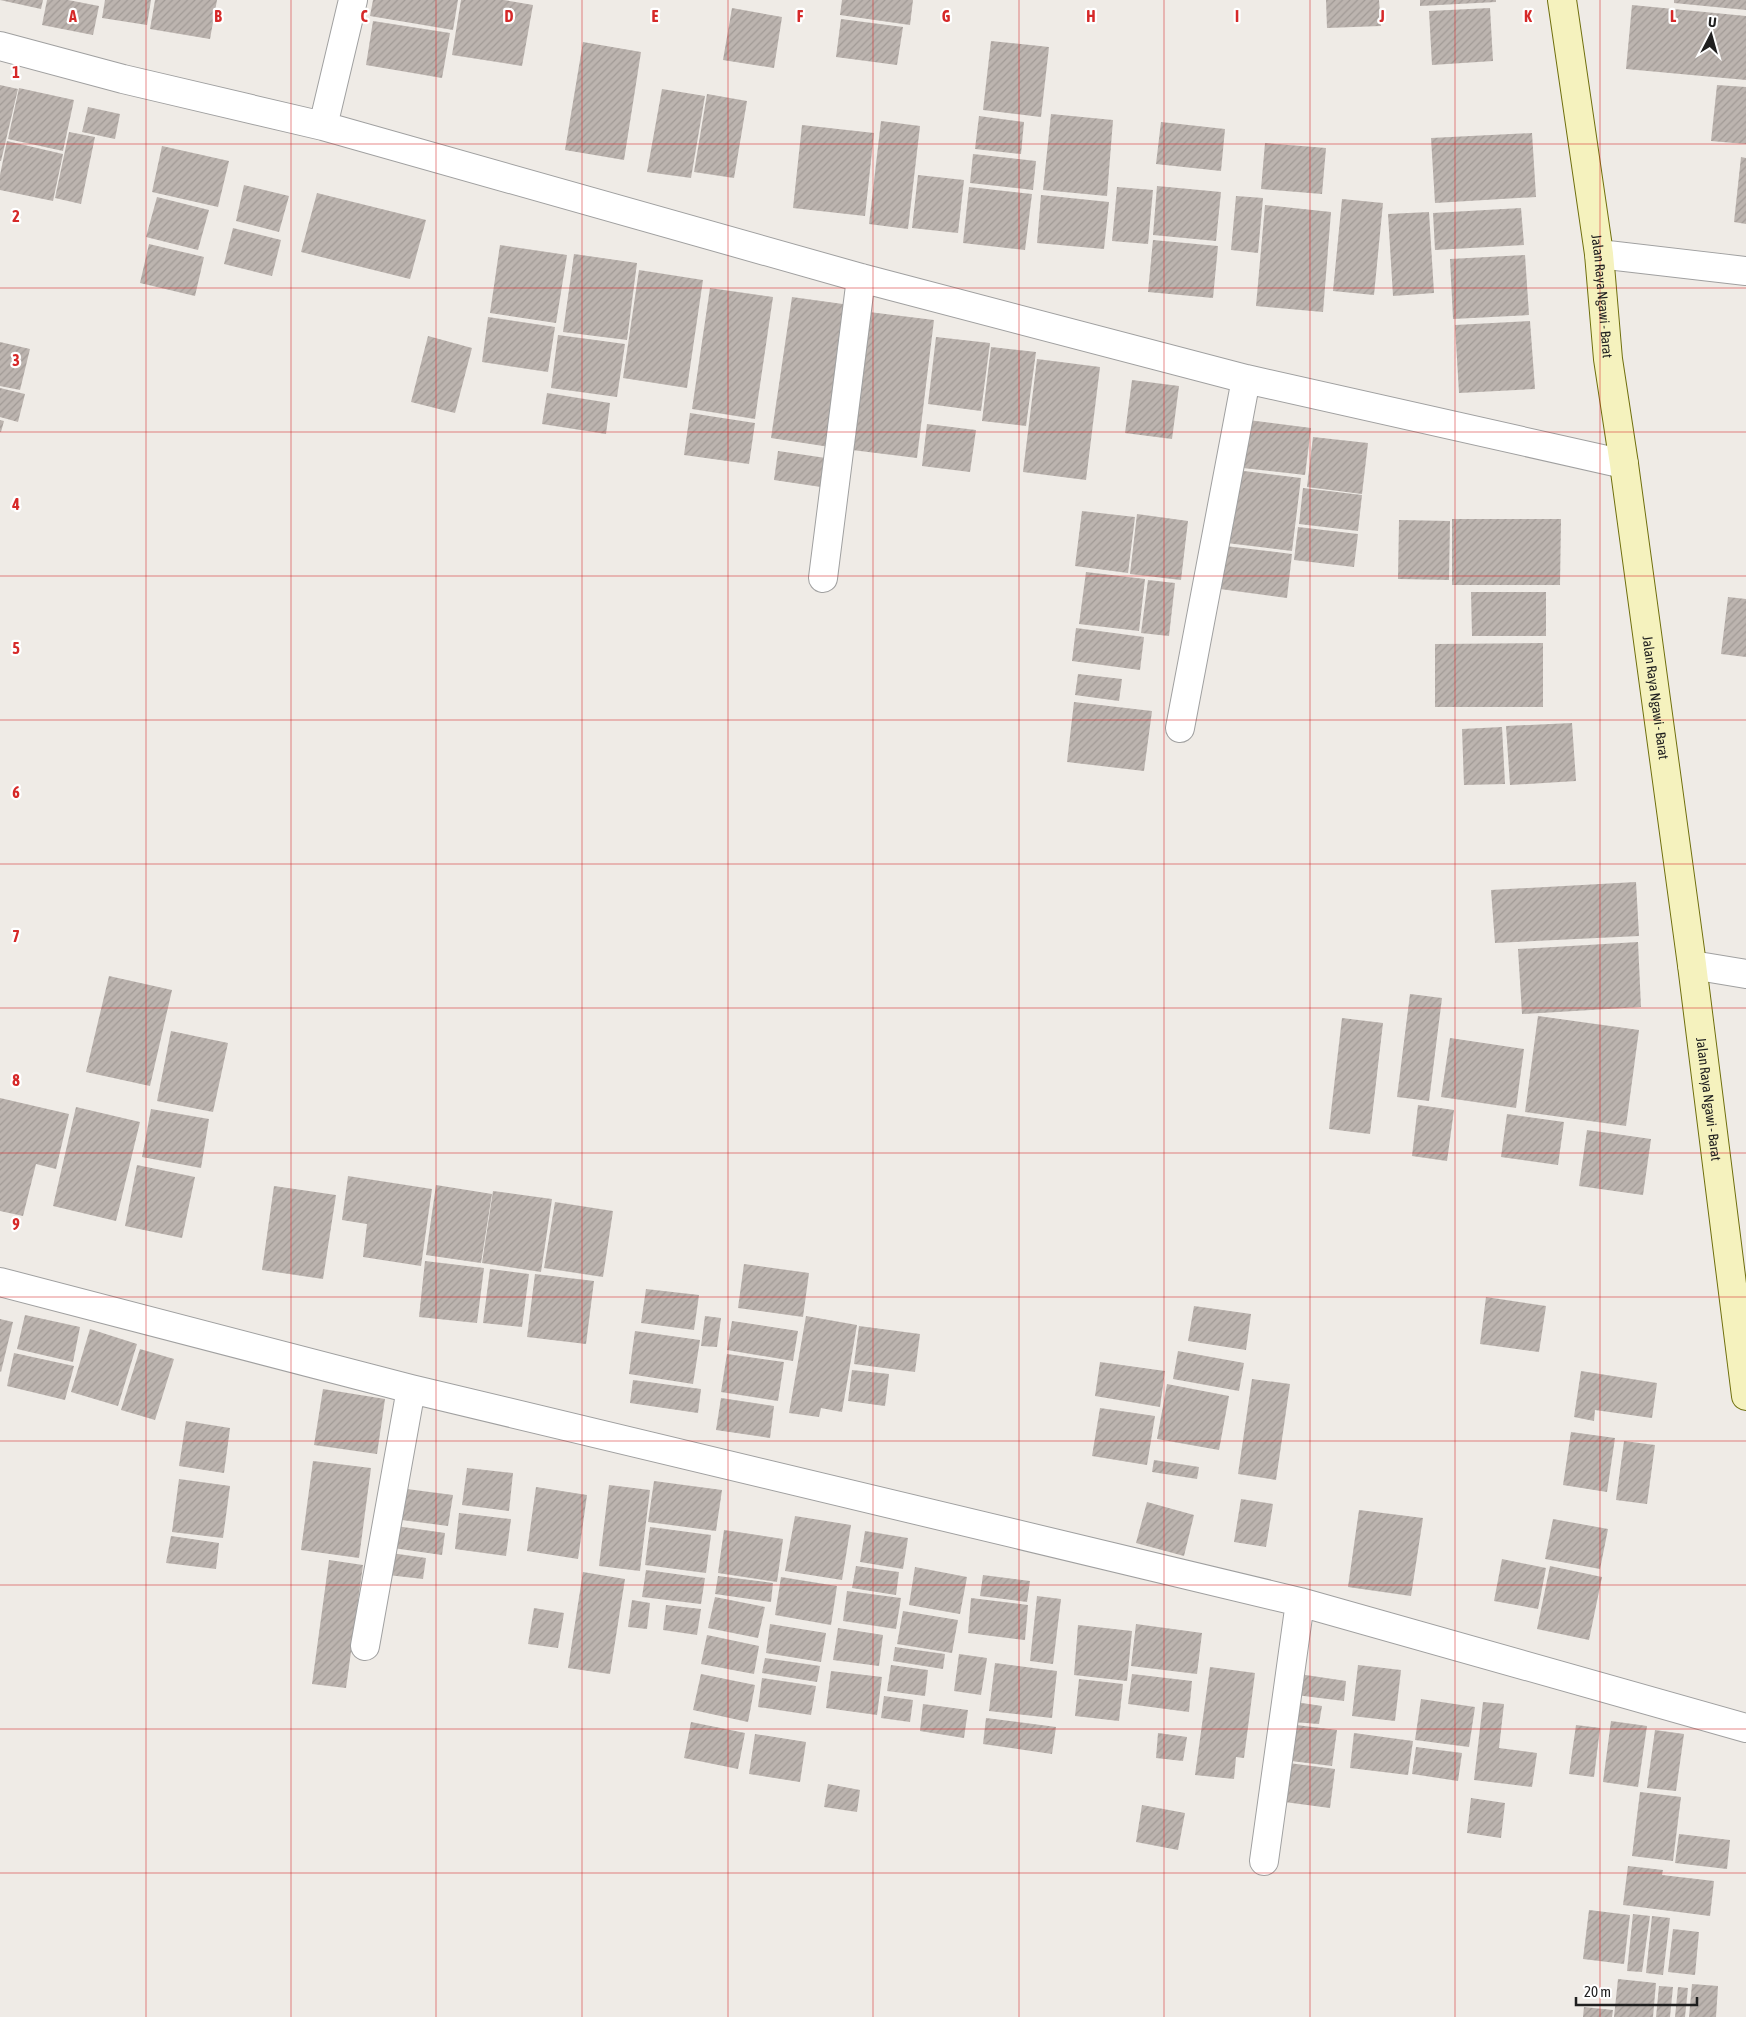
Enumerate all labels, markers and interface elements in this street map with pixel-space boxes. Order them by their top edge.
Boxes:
text: A [68,7,77,25]
text: B [214,7,222,25]
text: C [360,7,368,25]
text: D [505,7,514,25]
text: E [652,7,659,25]
text: F [797,7,804,25]
text: G [942,7,951,25]
text: H [1086,7,1096,25]
text: I [1235,7,1239,25]
text: J [1378,7,1385,25]
text: K [1524,7,1532,25]
text: L [1670,7,1677,25]
north arrow [1686,10,1736,60]
text: U [1707,14,1717,30]
text: 1 [12,63,20,81]
text: 2 [12,207,20,225]
street label: Jalan Raya Ngawi - Barat [1588,233,1616,359]
text: 3 [12,351,20,369]
text: 4 [11,495,20,513]
street label: Jalan Raya Ngawi - Barat [1639,635,1672,760]
text: 5 [12,639,20,657]
text: 6 [12,783,20,801]
text: 7 [12,927,20,945]
street label: Jalan Raya Ngawi - Barat [1693,1036,1724,1162]
text: 8 [12,1071,20,1089]
text: 9 [12,1215,20,1233]
scale bar [1576,1974,1697,2006]
text: 20 m [1584,1983,1611,2000]

